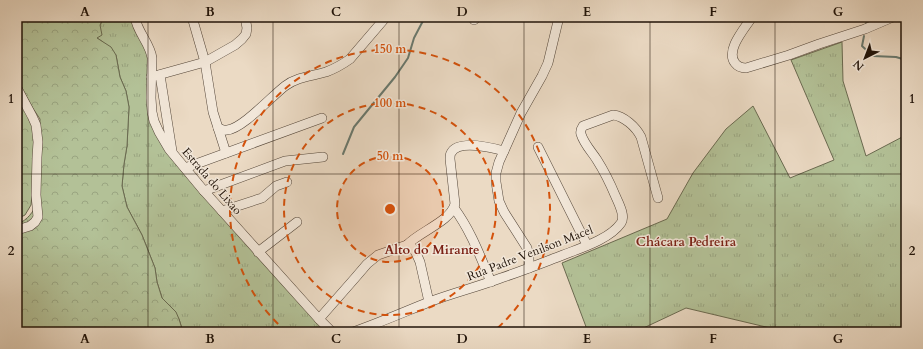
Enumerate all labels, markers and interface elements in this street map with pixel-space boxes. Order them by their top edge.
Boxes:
text: A [80,3,90,21]
text: B [205,3,215,21]
text: C [331,3,341,21]
text: D [456,3,468,21]
text: E [583,3,591,21]
text: F [709,3,717,21]
text: G [833,3,844,21]
north arrow [845,38,885,78]
text: 150 m [374,41,407,57]
text: N [850,56,867,74]
text: 1 [8,90,14,108]
text: 1 [909,90,915,108]
text: 100 m [374,95,407,111]
street label: Estrada do Lixao [178,144,246,218]
text: 50 m [377,148,404,164]
centre of rings [383,202,397,216]
street label: Rua Padre Venilson Macel [465,222,595,284]
district label: Chácara Pedreira [636,233,737,251]
district label: Alto do Mirante [384,241,480,259]
text: 2 [8,242,15,260]
text: 2 [909,242,916,260]
text: A [80,330,90,348]
text: B [205,330,215,348]
text: C [331,330,341,348]
text: D [456,330,468,348]
text: E [583,330,591,348]
text: F [709,330,717,348]
text: G [833,330,844,348]

